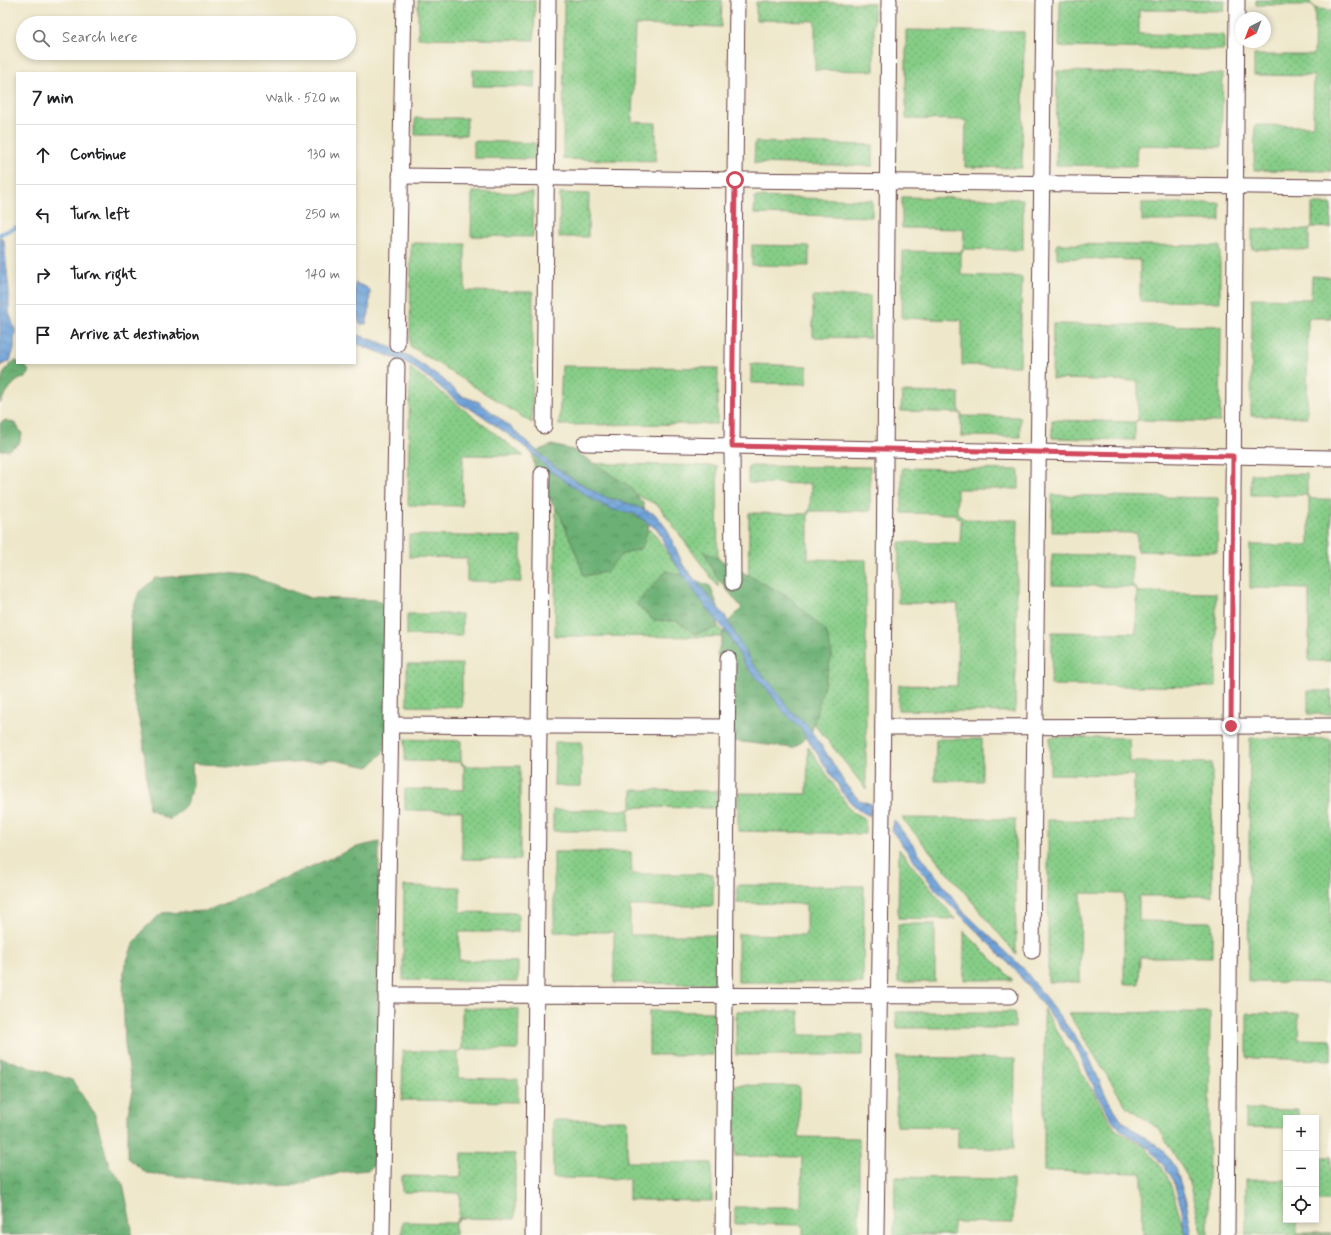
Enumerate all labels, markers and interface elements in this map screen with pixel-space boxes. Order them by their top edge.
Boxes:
north arrow [1235,12,1271,48]
search box [16,16,356,60]
icon: search [30,27,52,49]
text: Search here [62,28,138,48]
text: 7 min [32,87,74,109]
text: Walk · 520 m [266,90,340,107]
icon: ahead [32,144,54,166]
text: Continue [70,145,126,165]
text: 130 m [307,146,340,163]
route start [726,171,744,189]
icon: left [32,204,54,226]
text: Turn left [70,205,130,225]
text: 250 m [305,206,340,223]
icon: right [32,264,54,286]
text: Turn right [70,265,137,285]
text: 140 m [305,266,340,283]
icon: arrive [32,324,54,346]
text: Arrive at destination [70,325,199,345]
route end [1222,717,1240,735]
map controls [1283,1115,1319,1223]
button: + [1283,1115,1319,1151]
button: − [1283,1151,1319,1187]
button: locate [1283,1187,1319,1223]

